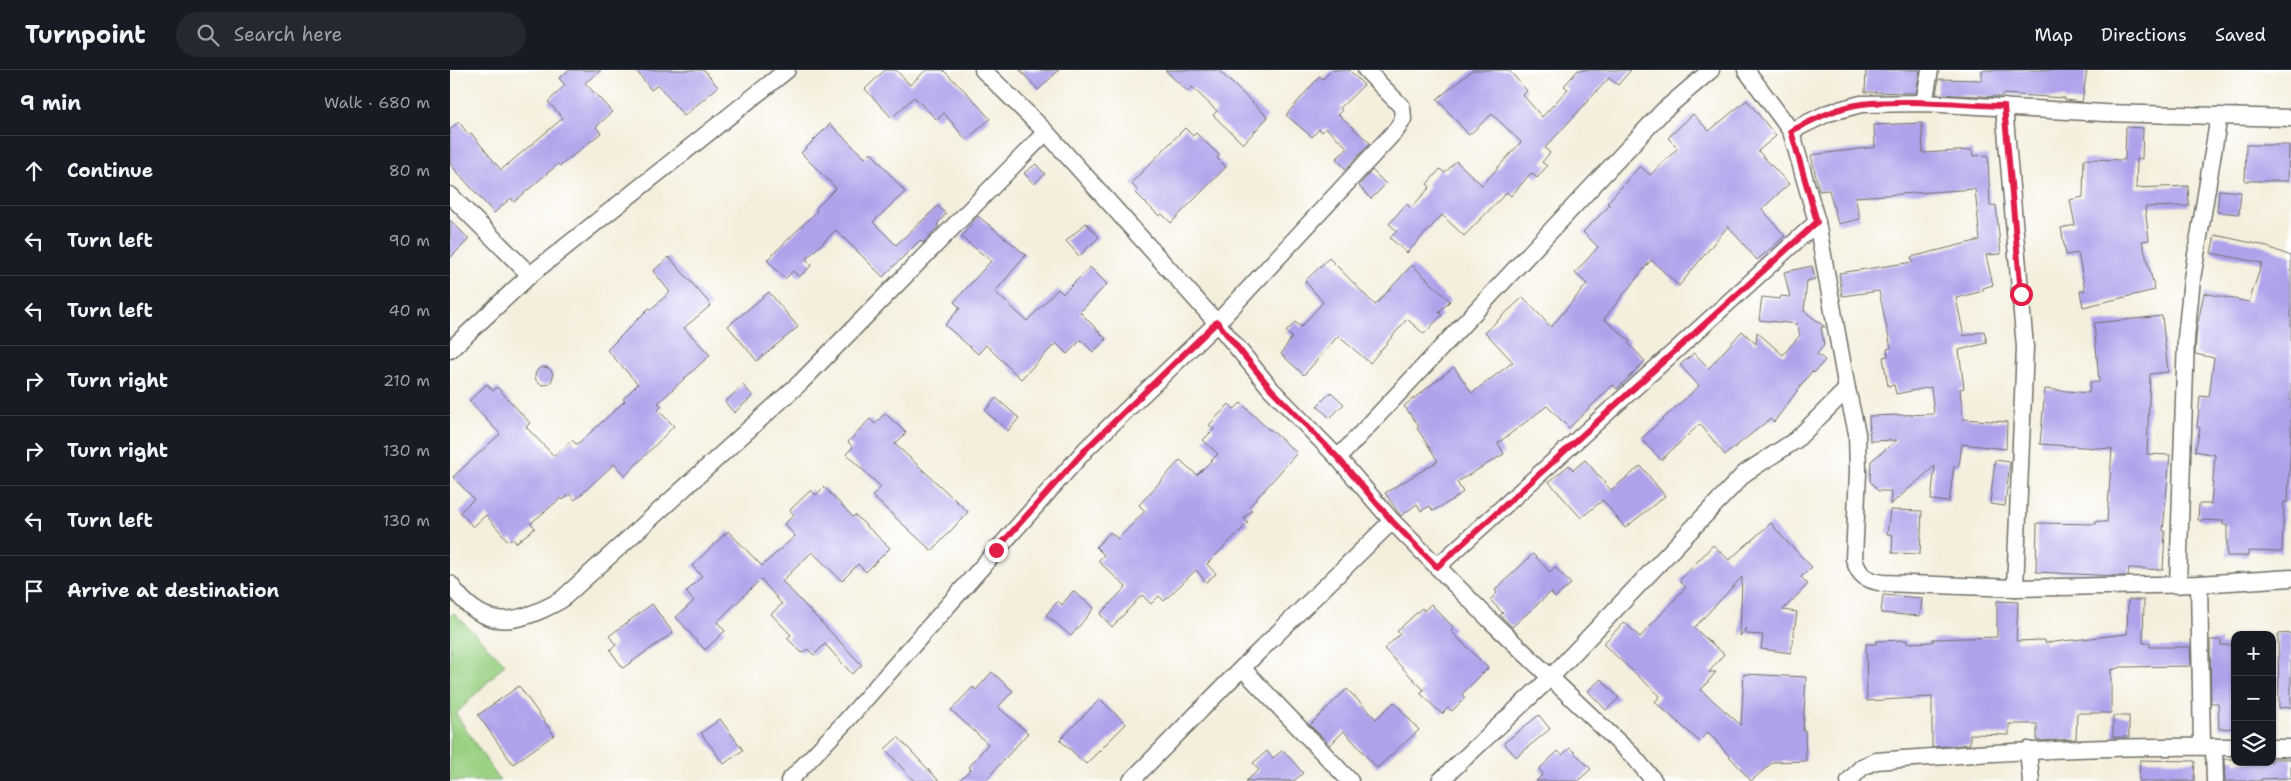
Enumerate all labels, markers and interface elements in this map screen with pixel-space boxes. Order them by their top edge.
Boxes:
search box [176,12,526,57]
text: Turnpoint [25,19,146,51]
icon: search [194,21,222,49]
text: Search here [234,22,342,47]
text: Map [2035,23,2073,47]
text: Directions [2101,23,2187,47]
text: Saved [2215,23,2266,47]
text: 9 min [20,89,81,117]
text: Walk · 680 m [324,92,430,113]
icon: ahead [20,157,48,185]
text: Continue [67,158,153,183]
text: 80 m [389,160,430,181]
icon: left [20,227,48,255]
text: Turn left [67,228,153,253]
text: 90 m [389,230,430,251]
route start [2010,283,2033,306]
icon: left [20,297,48,325]
text: Turn left [67,298,153,323]
text: 40 m [388,300,430,321]
icon: right [20,367,48,395]
text: Turn right [67,368,168,393]
text: 210 m [383,370,430,391]
icon: right [20,437,48,465]
text: Turn right [67,438,168,463]
text: 130 m [383,440,430,461]
icon: left [20,507,48,535]
text: Turn left [67,508,153,533]
text: 130 m [383,510,430,531]
route end [985,539,1008,562]
icon: arrive [20,577,48,605]
text: Arrive at destination [67,578,279,603]
map controls [2231,631,2276,766]
button: + [2231,631,2276,676]
button: − [2231,676,2276,721]
button: layers [2231,721,2276,766]

